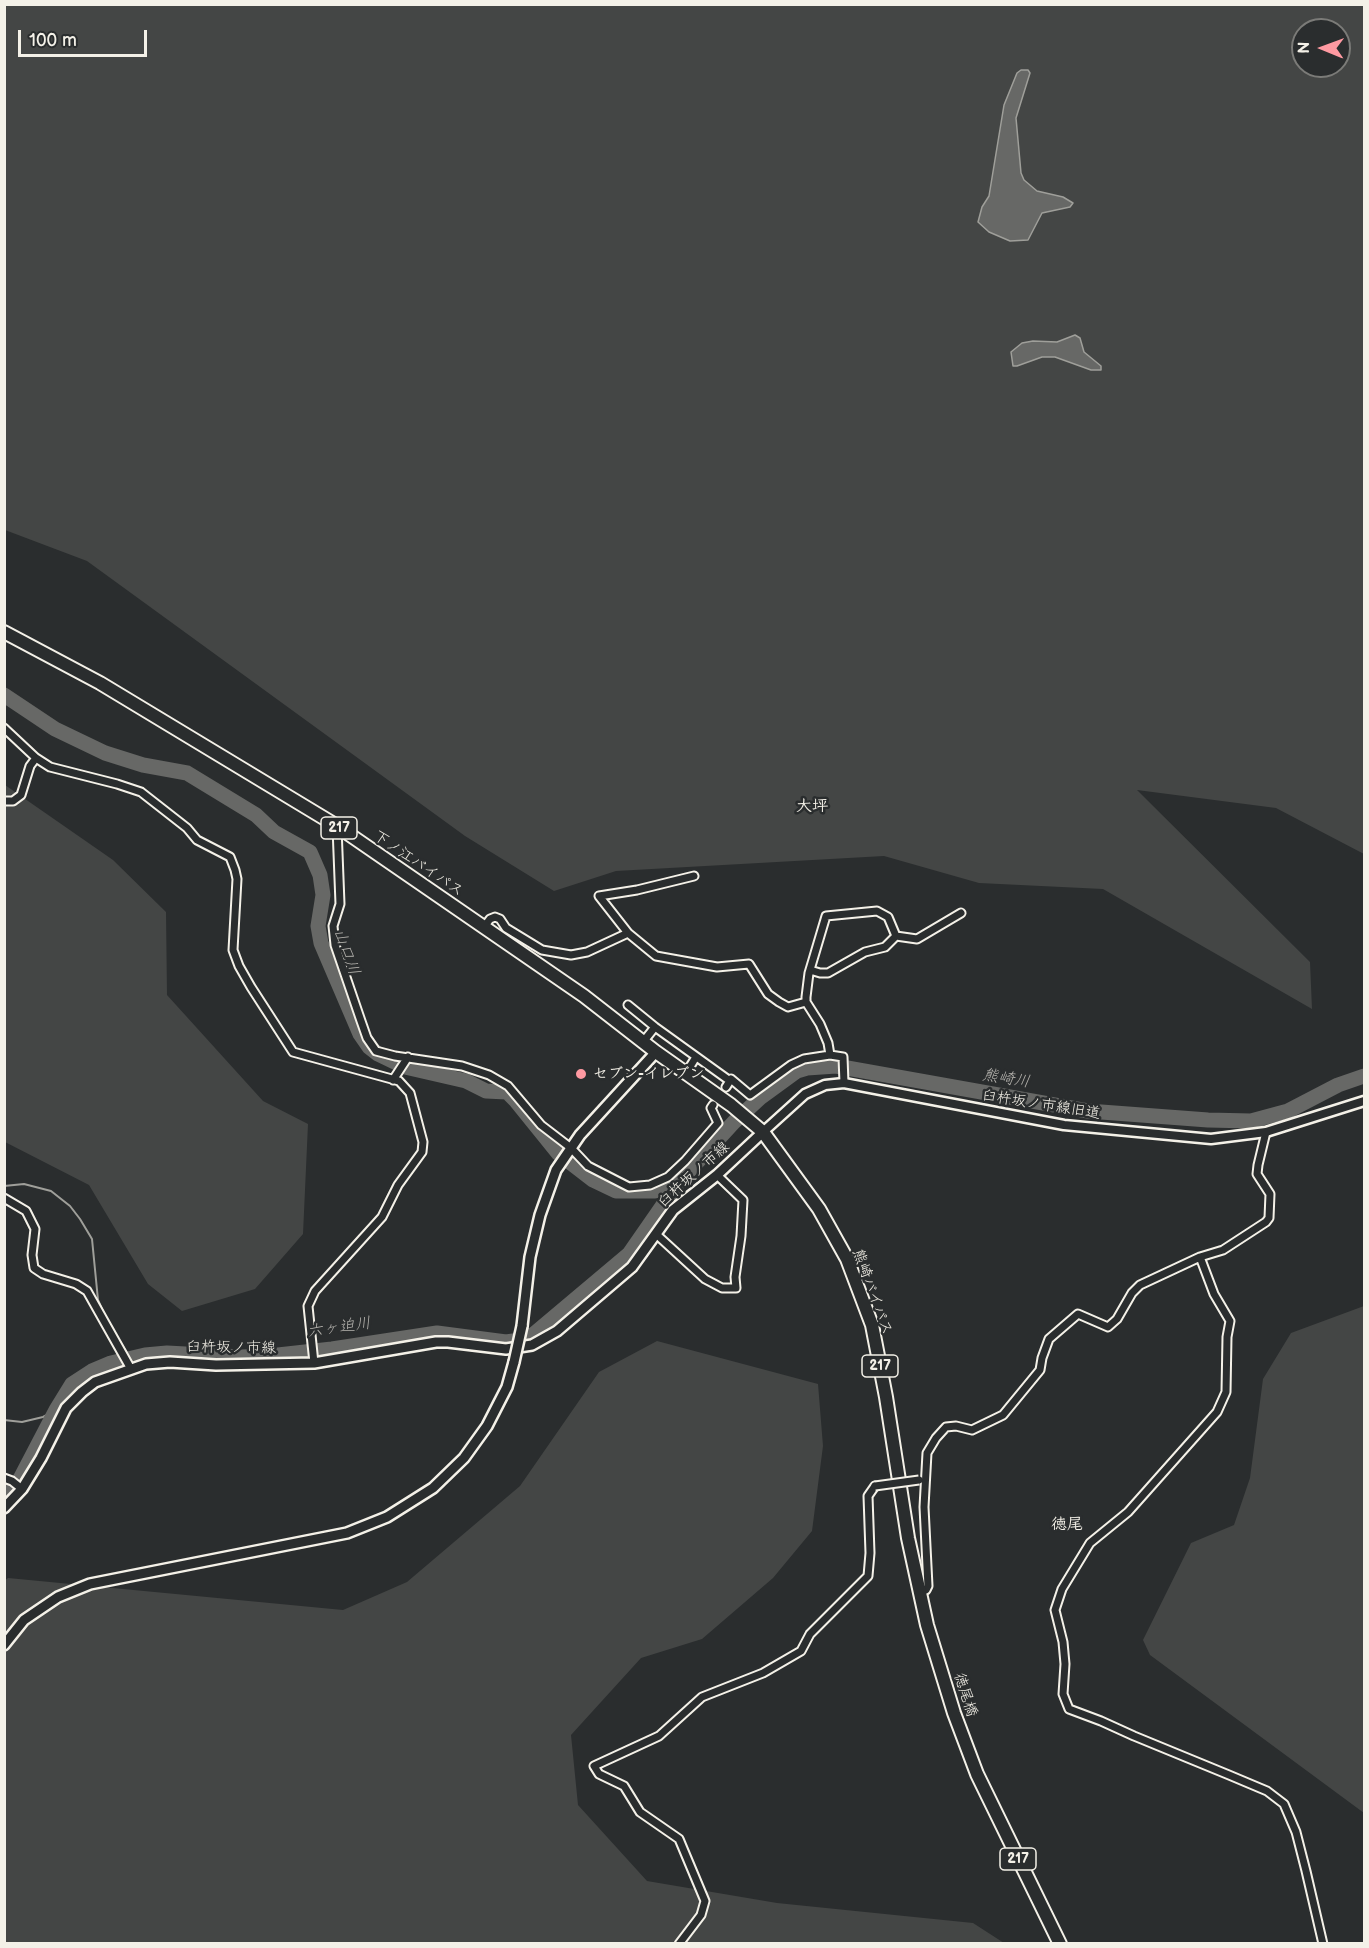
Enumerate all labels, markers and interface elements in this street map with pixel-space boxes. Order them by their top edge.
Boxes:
scale bar [21,18,150,56]
north arrow [1291,18,1351,78]
text: 100 m [29,30,77,51]
text: N [1295,42,1314,54]
district label: 大坪 [796,797,828,817]
road number: 217 [321,817,357,839]
street label: 下ノ江バイパス [369,827,467,901]
water label: 山口川 [329,926,363,978]
place label: セブン-イレブン [593,1065,704,1083]
water label: 熊崎川 [981,1066,1031,1092]
marker: セブン-イレブン [574,1067,588,1081]
street label: 臼杵坂ノ市線旧道 [980,1087,1102,1123]
street label: 臼杵坂ノ市線 [655,1138,733,1212]
street label: 熊崎バイパス [848,1247,896,1337]
water label: 六ヶ迫川 [306,1314,372,1342]
street label: 臼杵坂ノ市線 [186,1338,276,1358]
road number: 217 [862,1355,898,1377]
district label: 徳尾 [1051,1515,1083,1535]
street label: 徳尾橋 [949,1671,981,1719]
road number: 217 [1000,1848,1036,1870]

